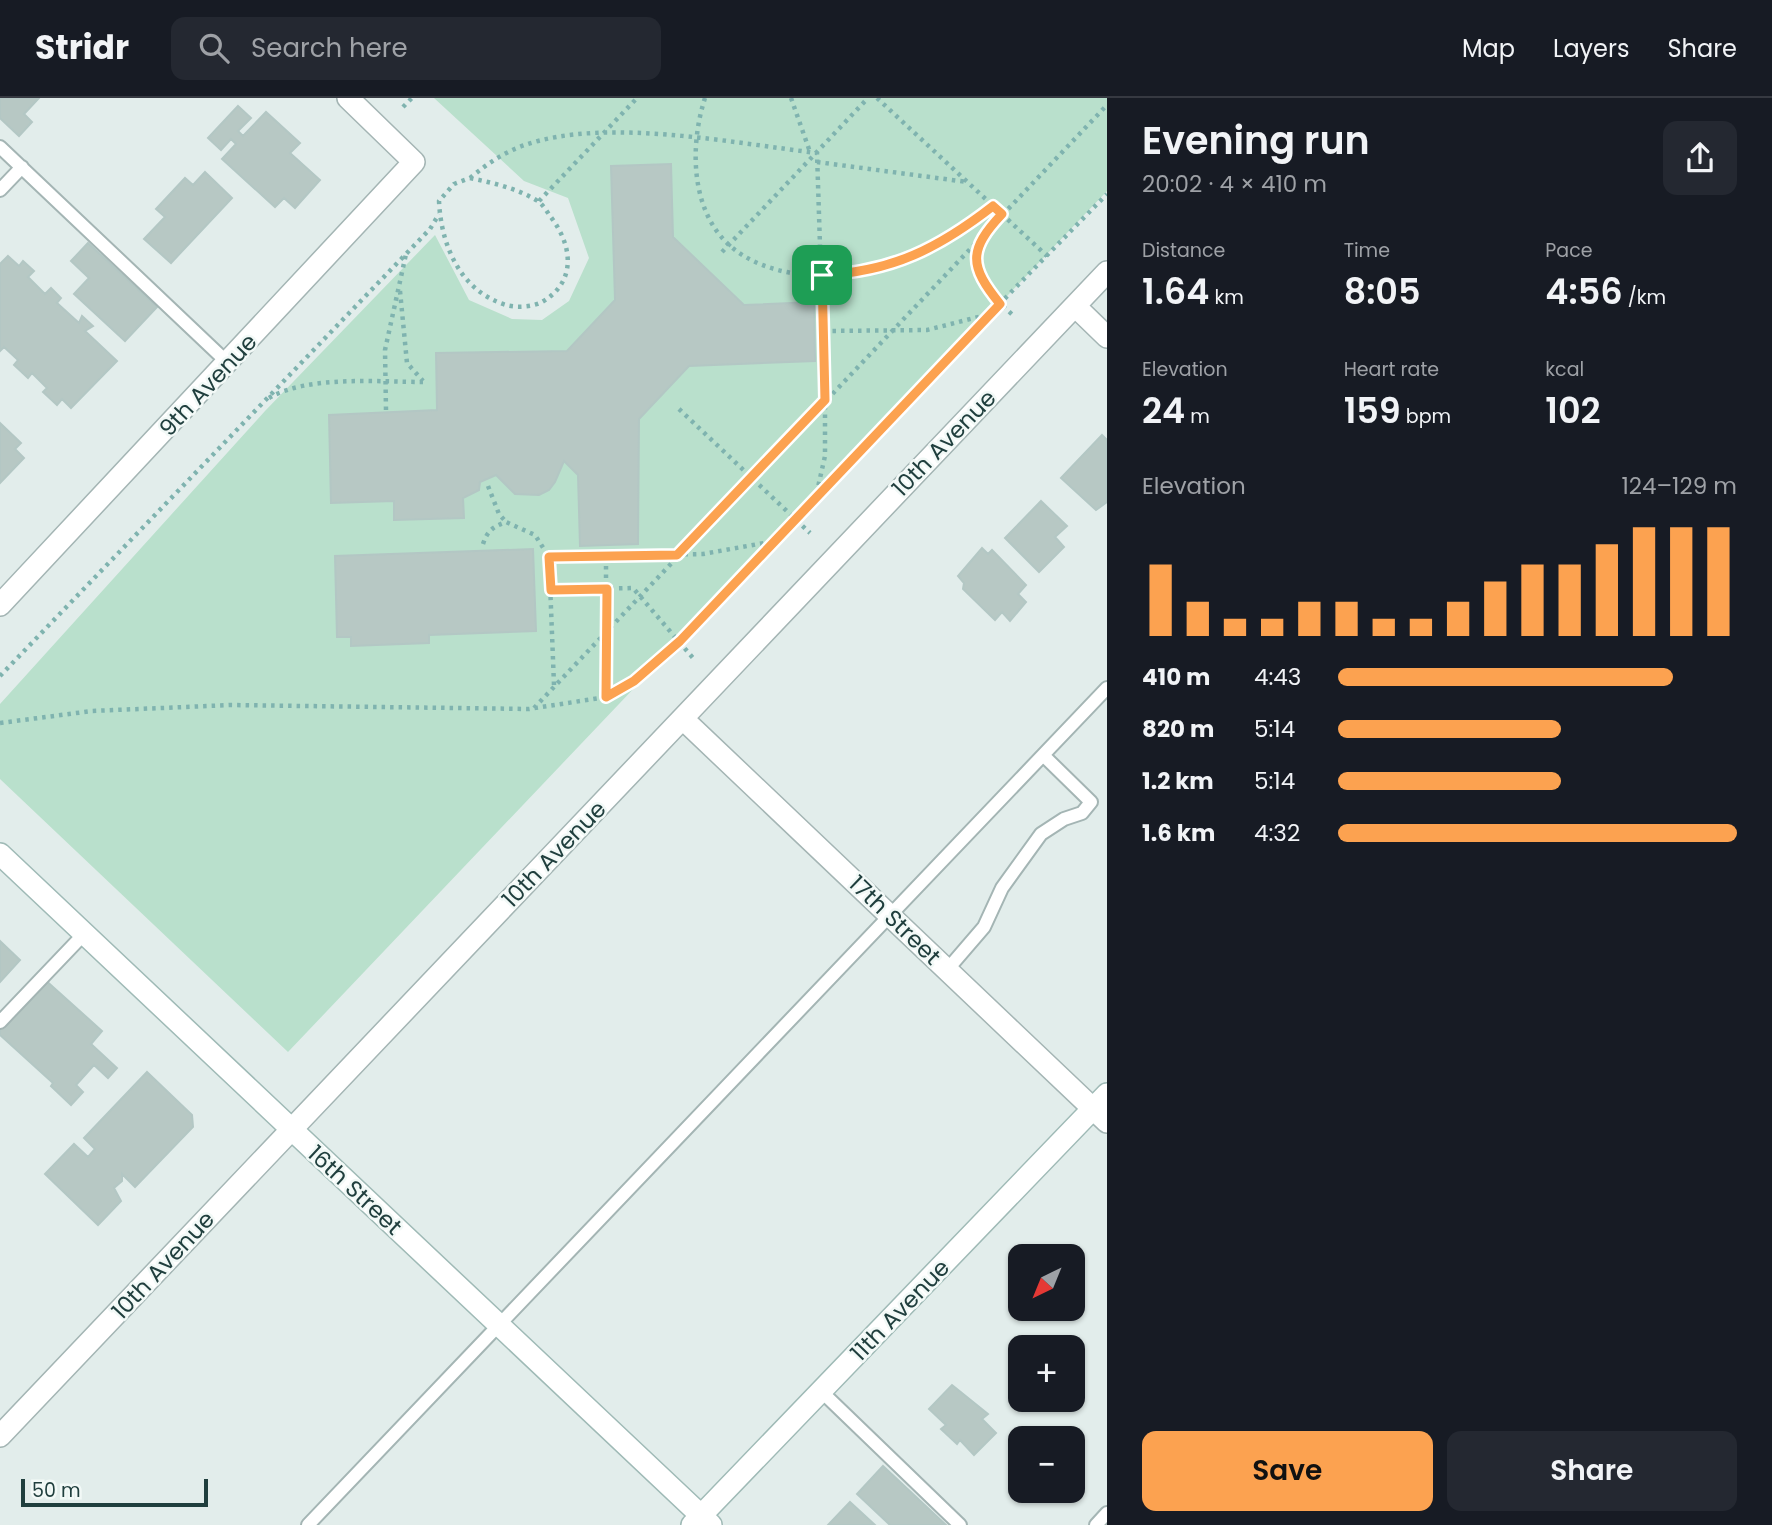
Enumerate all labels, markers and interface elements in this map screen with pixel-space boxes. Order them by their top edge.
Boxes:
search box [171,17,661,80]
text: Stridr [35,24,129,71]
icon: search [195,29,233,67]
text: Search here [251,30,408,66]
text: Map [1462,32,1515,65]
text: Layers [1553,32,1629,65]
text: Share [1667,32,1737,65]
text: Evening run [1142,114,1370,167]
button: share [1663,121,1737,195]
text: 20:02 · 4 × 410 m [1142,168,1327,200]
text: Distance [1142,237,1225,264]
text: Time [1344,237,1390,264]
text: Pace [1545,237,1593,264]
pin [792,245,852,305]
icon: arrive [803,256,841,294]
text: 1.64 [1142,267,1209,316]
text: 8:05 [1344,267,1421,316]
text: 4:56 [1545,267,1623,316]
text: km [1209,284,1244,311]
text: /km [1623,284,1666,311]
street label: 9th Avenue [152,327,264,443]
text: Elevation [1142,356,1228,383]
text: Heart rate [1344,356,1439,383]
text: kcal [1545,356,1584,383]
street label: 10th Avenue [885,382,1003,504]
text: 24 [1142,386,1185,435]
text: 159 [1344,386,1401,435]
text: 102 [1545,386,1601,435]
text: m [1185,403,1210,430]
text: bpm [1401,403,1451,430]
text: Elevation [1142,470,1246,502]
text: 124–129 m [1621,470,1737,502]
text: 410 m [1142,661,1210,693]
text: 4:43 [1254,661,1301,693]
text: 820 m [1142,713,1214,745]
text: 5:14 [1254,713,1295,745]
text: 1.2 km [1142,765,1214,797]
text: 5:14 [1254,765,1295,797]
street label: 10th Avenue [495,793,613,915]
text: 1.6 km [1142,817,1215,849]
text: 4:32 [1254,817,1300,849]
street label: 17th Street [842,868,948,972]
street label: 16th Street [301,1138,409,1242]
street label: 10th Avenue [104,1204,222,1326]
north arrow [1008,1244,1085,1321]
map controls [1008,1244,1085,1503]
street label: 11th Avenue [843,1252,957,1368]
button: + [1008,1335,1085,1412]
button: − [1008,1426,1085,1503]
button: Save [1142,1431,1433,1511]
button: Share [1447,1431,1737,1511]
scale bar [21,1476,208,1508]
text: 50 m [32,1477,81,1504]

